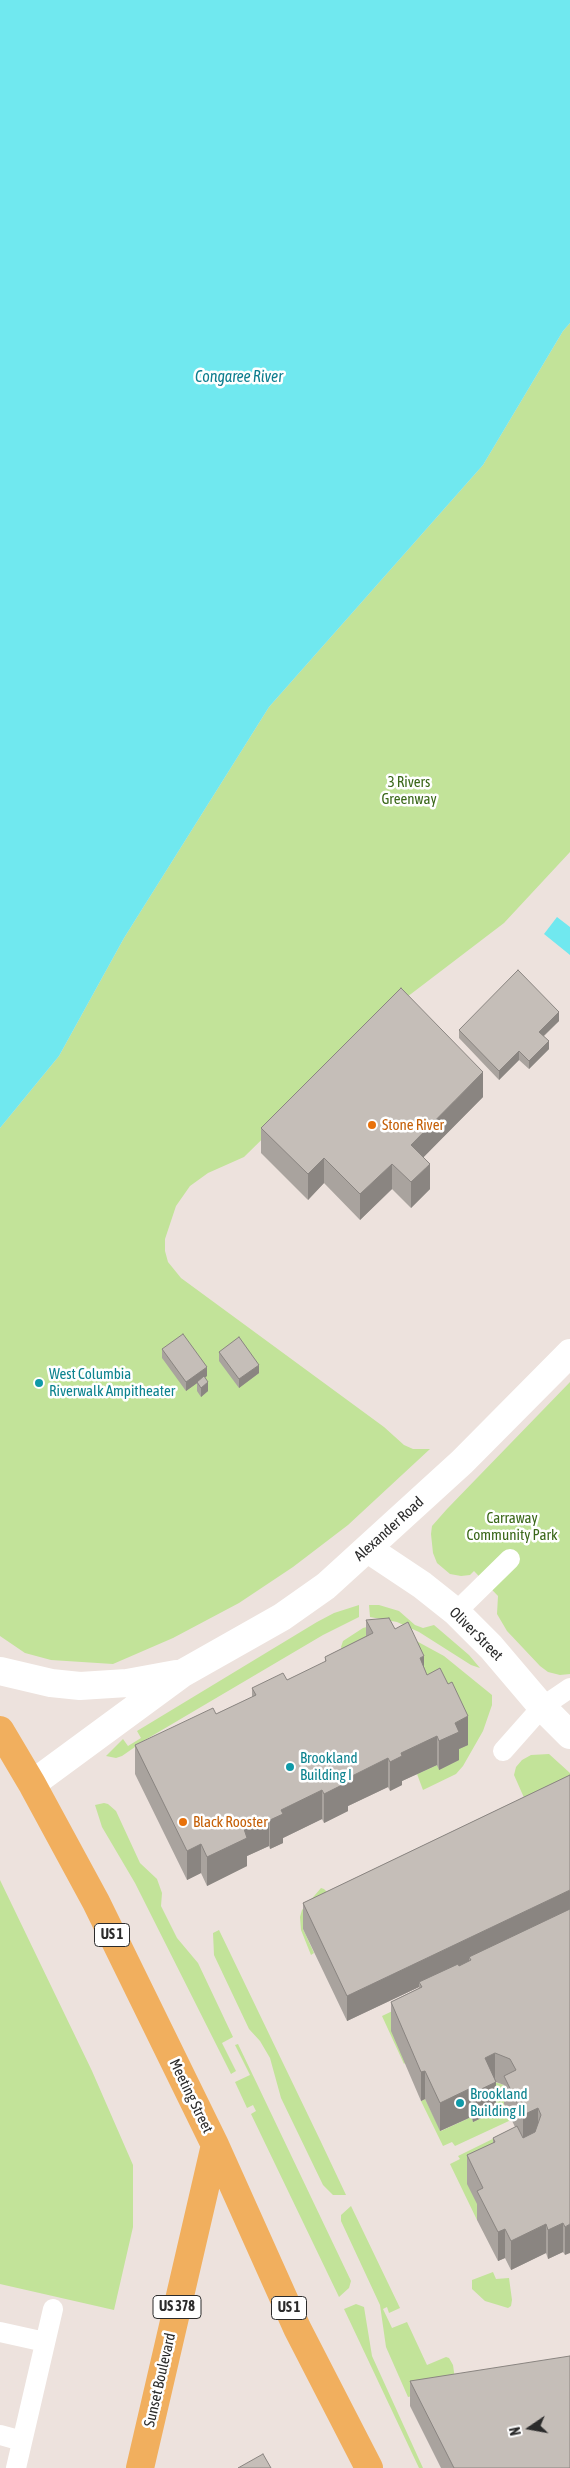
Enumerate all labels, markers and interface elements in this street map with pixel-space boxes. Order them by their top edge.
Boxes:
water label: Congaree River [195,367,283,387]
park label: 3 Rivers Greenway [381,773,437,808]
place label: Stone River [382,1116,444,1134]
marker: Stone River [366,1119,378,1131]
place label: West Columbia Riverwalk Ampitheater [49,1365,175,1400]
marker: West Columbia Riverwalk Ampitheater [33,1377,45,1389]
street label: Alexander Road [351,1493,427,1565]
park label: Carraway Community Park [467,1509,557,1544]
street label: Oliver Street [445,1603,507,1665]
place label: Brookland Building I [300,1749,358,1784]
marker: Brookland Building I [284,1761,296,1773]
place label: Black Rooster [193,1813,268,1831]
marker: Black Rooster [177,1816,189,1828]
road number: US 1 [94,1924,130,1946]
street label: Meeting Street [165,2056,217,2136]
place label: Brookland Building II [470,2085,528,2120]
marker: Brookland Building II [454,2097,466,2109]
road number: US 378 [153,2296,201,2318]
road number: US 1 [272,2296,306,2320]
street label: Sunset Boulevard [140,2331,180,2429]
north arrow [505,2403,555,2453]
text: N [507,2425,524,2437]

